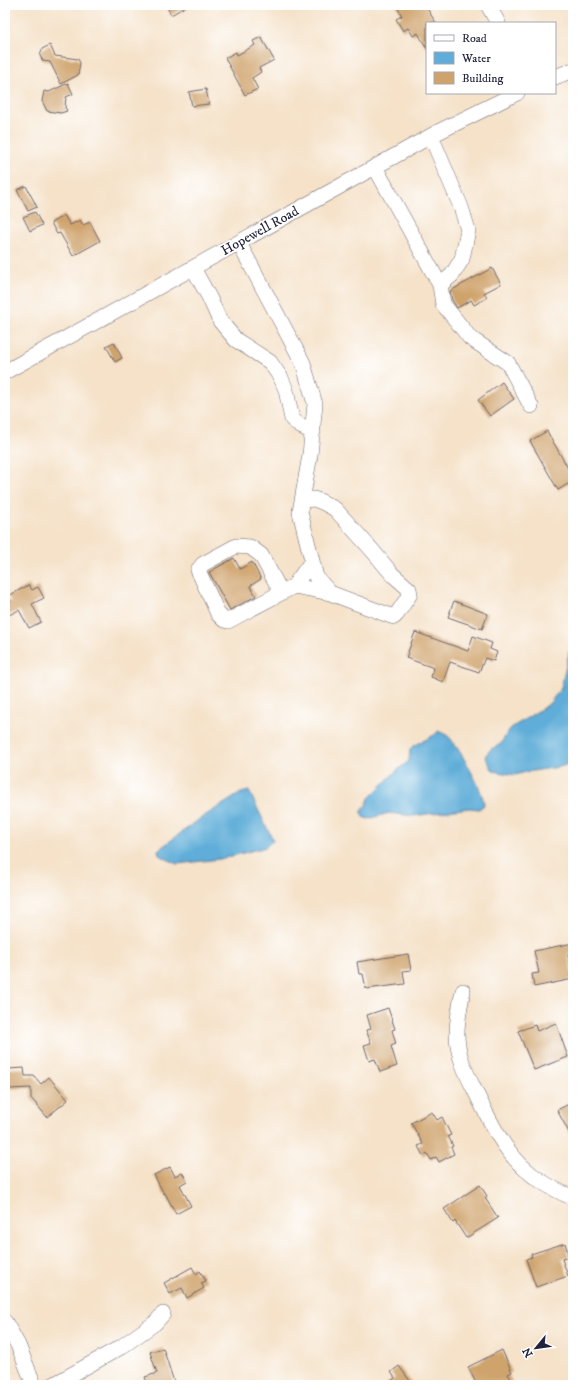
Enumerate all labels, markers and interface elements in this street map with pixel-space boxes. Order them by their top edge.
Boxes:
legend [426,22,556,94]
text: Road [462,31,487,46]
text: Water [461,51,491,66]
text: Building [462,71,503,86]
street label: Hopewell Road [218,202,302,260]
north arrow [516,1328,556,1368]
text: N [520,1345,536,1360]

